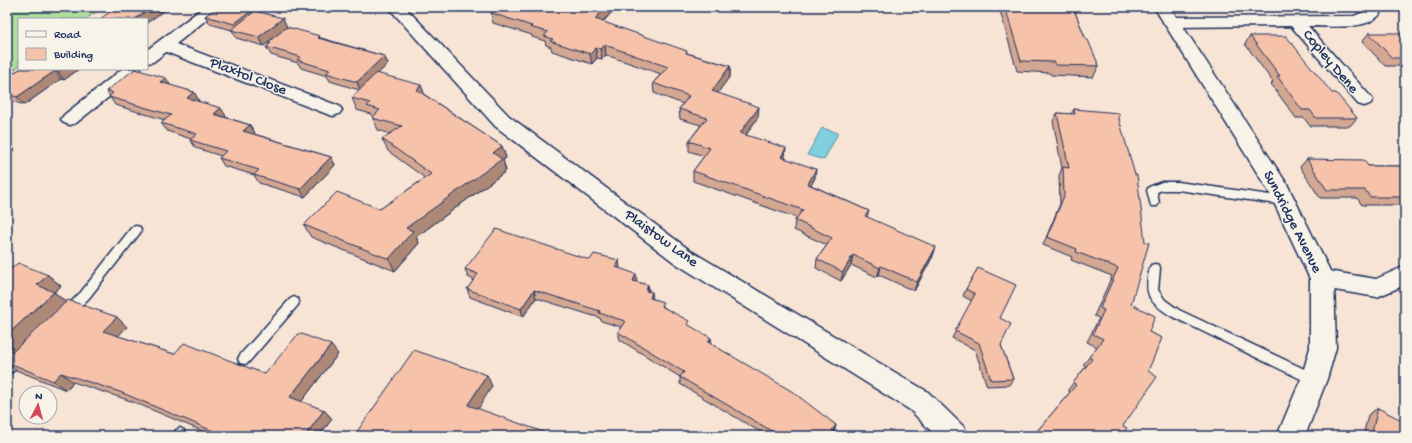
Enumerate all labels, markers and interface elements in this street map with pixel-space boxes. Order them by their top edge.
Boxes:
legend [18,18,148,70]
street label: Copley Dene [1298,26,1362,98]
text: Road [54,29,81,43]
text: Building [53,49,93,63]
street label: Plaxtol Close [206,54,289,100]
street label: Sundridge Avenue [1259,168,1326,276]
street label: Plaistow Lane [620,206,701,272]
north arrow [18,385,58,425]
text: N [35,391,43,403]

